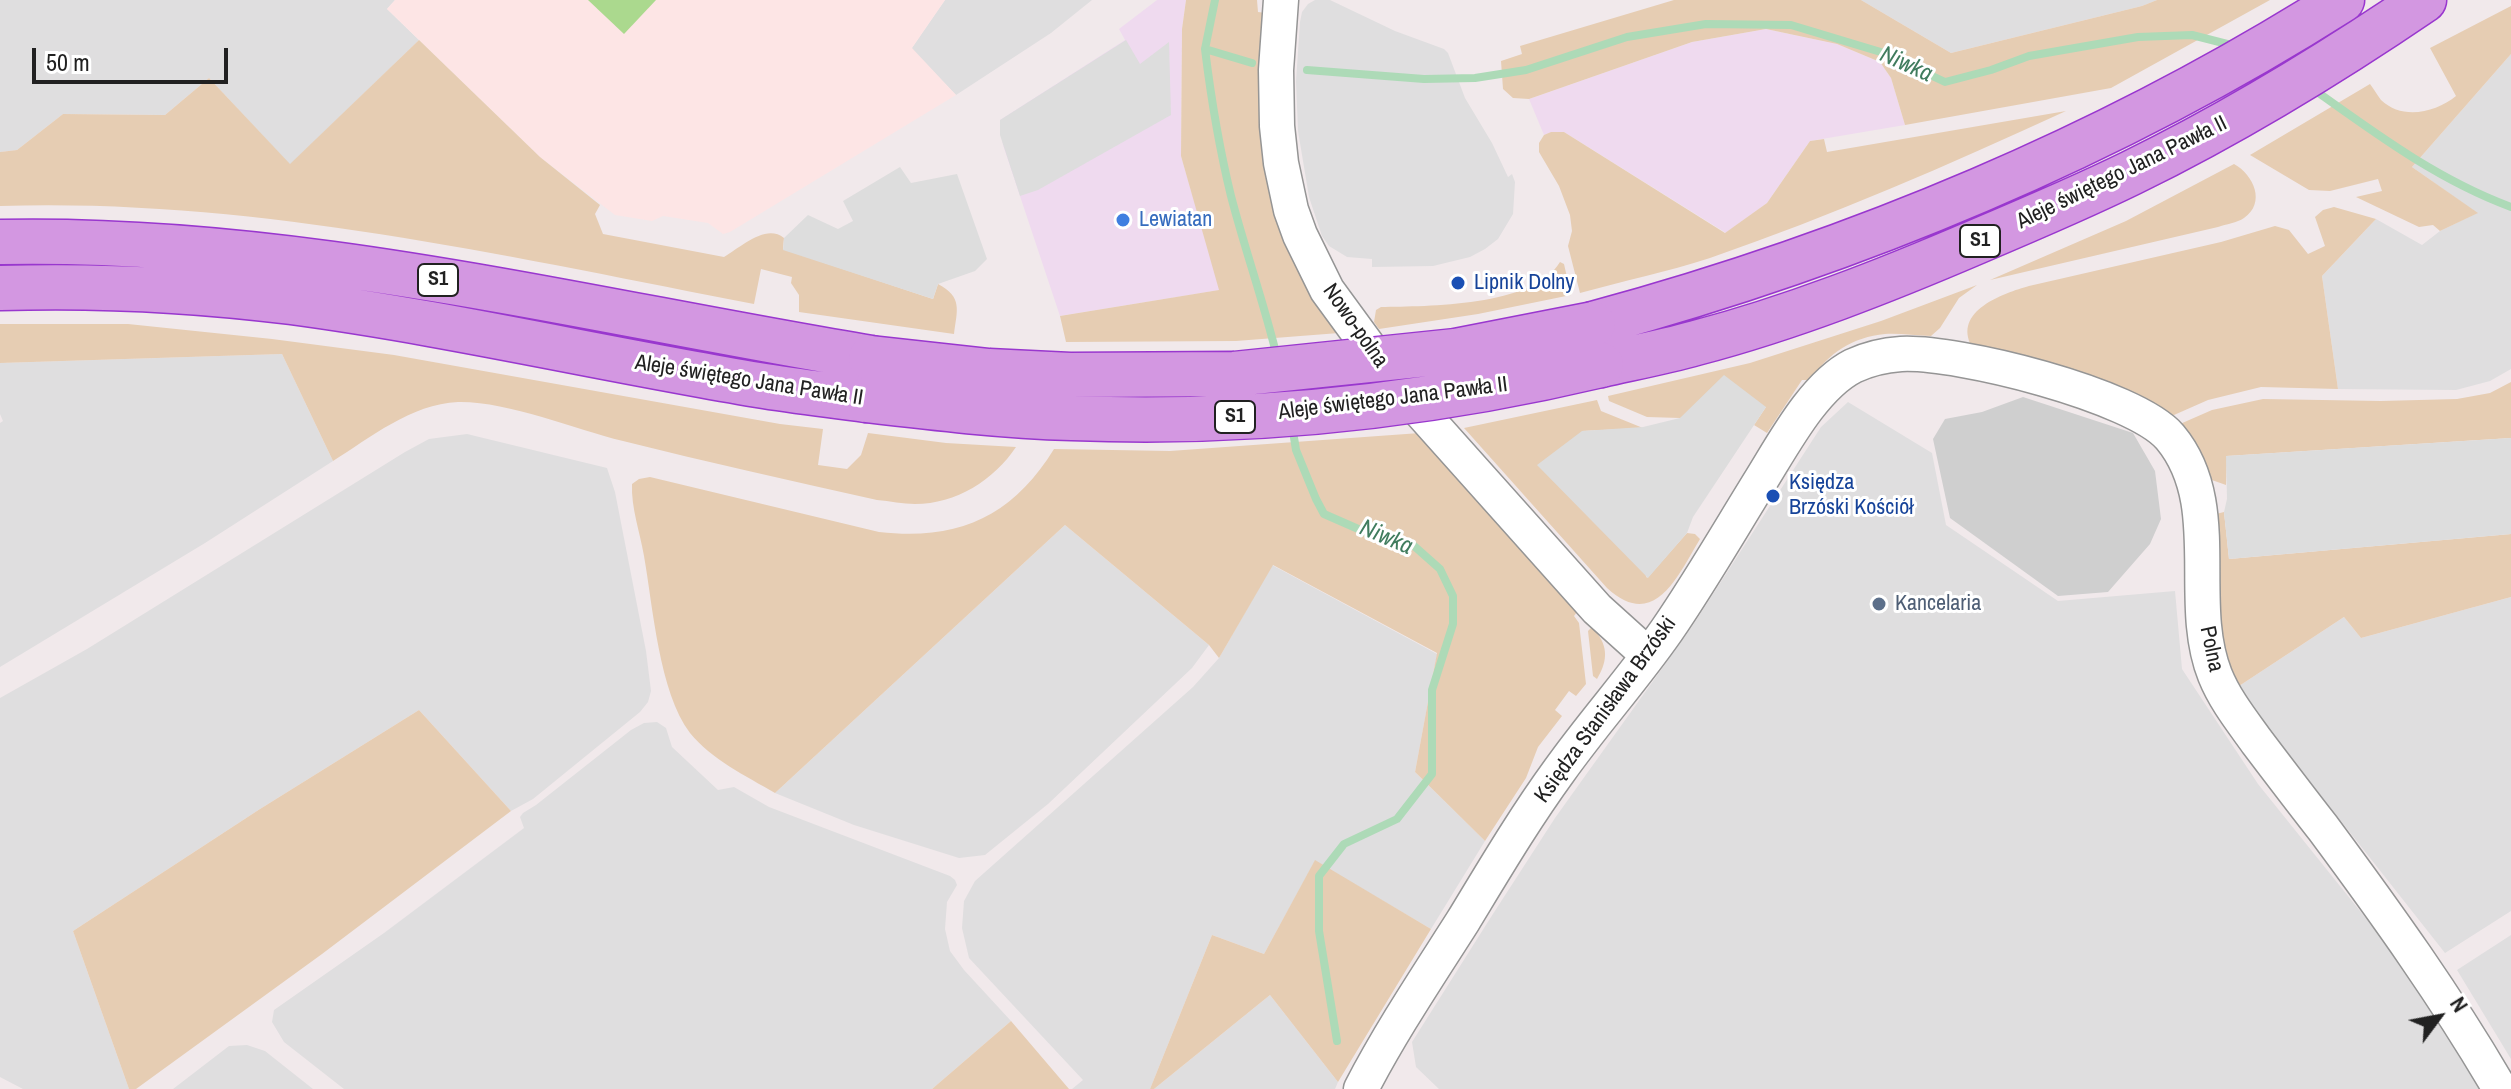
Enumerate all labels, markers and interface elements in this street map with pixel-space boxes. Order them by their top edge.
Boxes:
scale bar [36,32,232,82]
water label: Niwka [1875,41,1937,89]
text: 50 m [46,46,90,78]
street label: Aleje świętego Jana Pawła II [2013,111,2231,235]
place label: Lewiatan [1139,207,1212,233]
marker: Lewiatan [1114,211,1132,229]
road number: S1 [1960,225,2000,257]
road number: S1 [418,264,458,296]
place label: Lipnik Dolny [1474,270,1574,296]
marker: Lipnik Dolny [1449,274,1467,292]
street label: Nowo-polna [1317,279,1393,373]
street label: Aleje świętego Jana Pawła II [633,350,865,412]
street label: Aleje świętego Jana Pawła II [1277,372,1509,426]
road number: S1 [1215,401,1255,433]
place label: Księdza Brzóski Kościół [1789,470,1913,522]
marker: Księdza Brzóski Kościół [1764,487,1782,505]
water label: Niwka [1355,514,1417,562]
place label: Kancelaria [1895,591,1981,617]
marker: Kancelaria [1870,595,1888,613]
street label: Księdza Stanisława Brzóski [1530,612,1682,808]
street label: Polna [2193,624,2229,674]
north arrow [2399,977,2479,1057]
text: N [2443,991,2476,1018]

